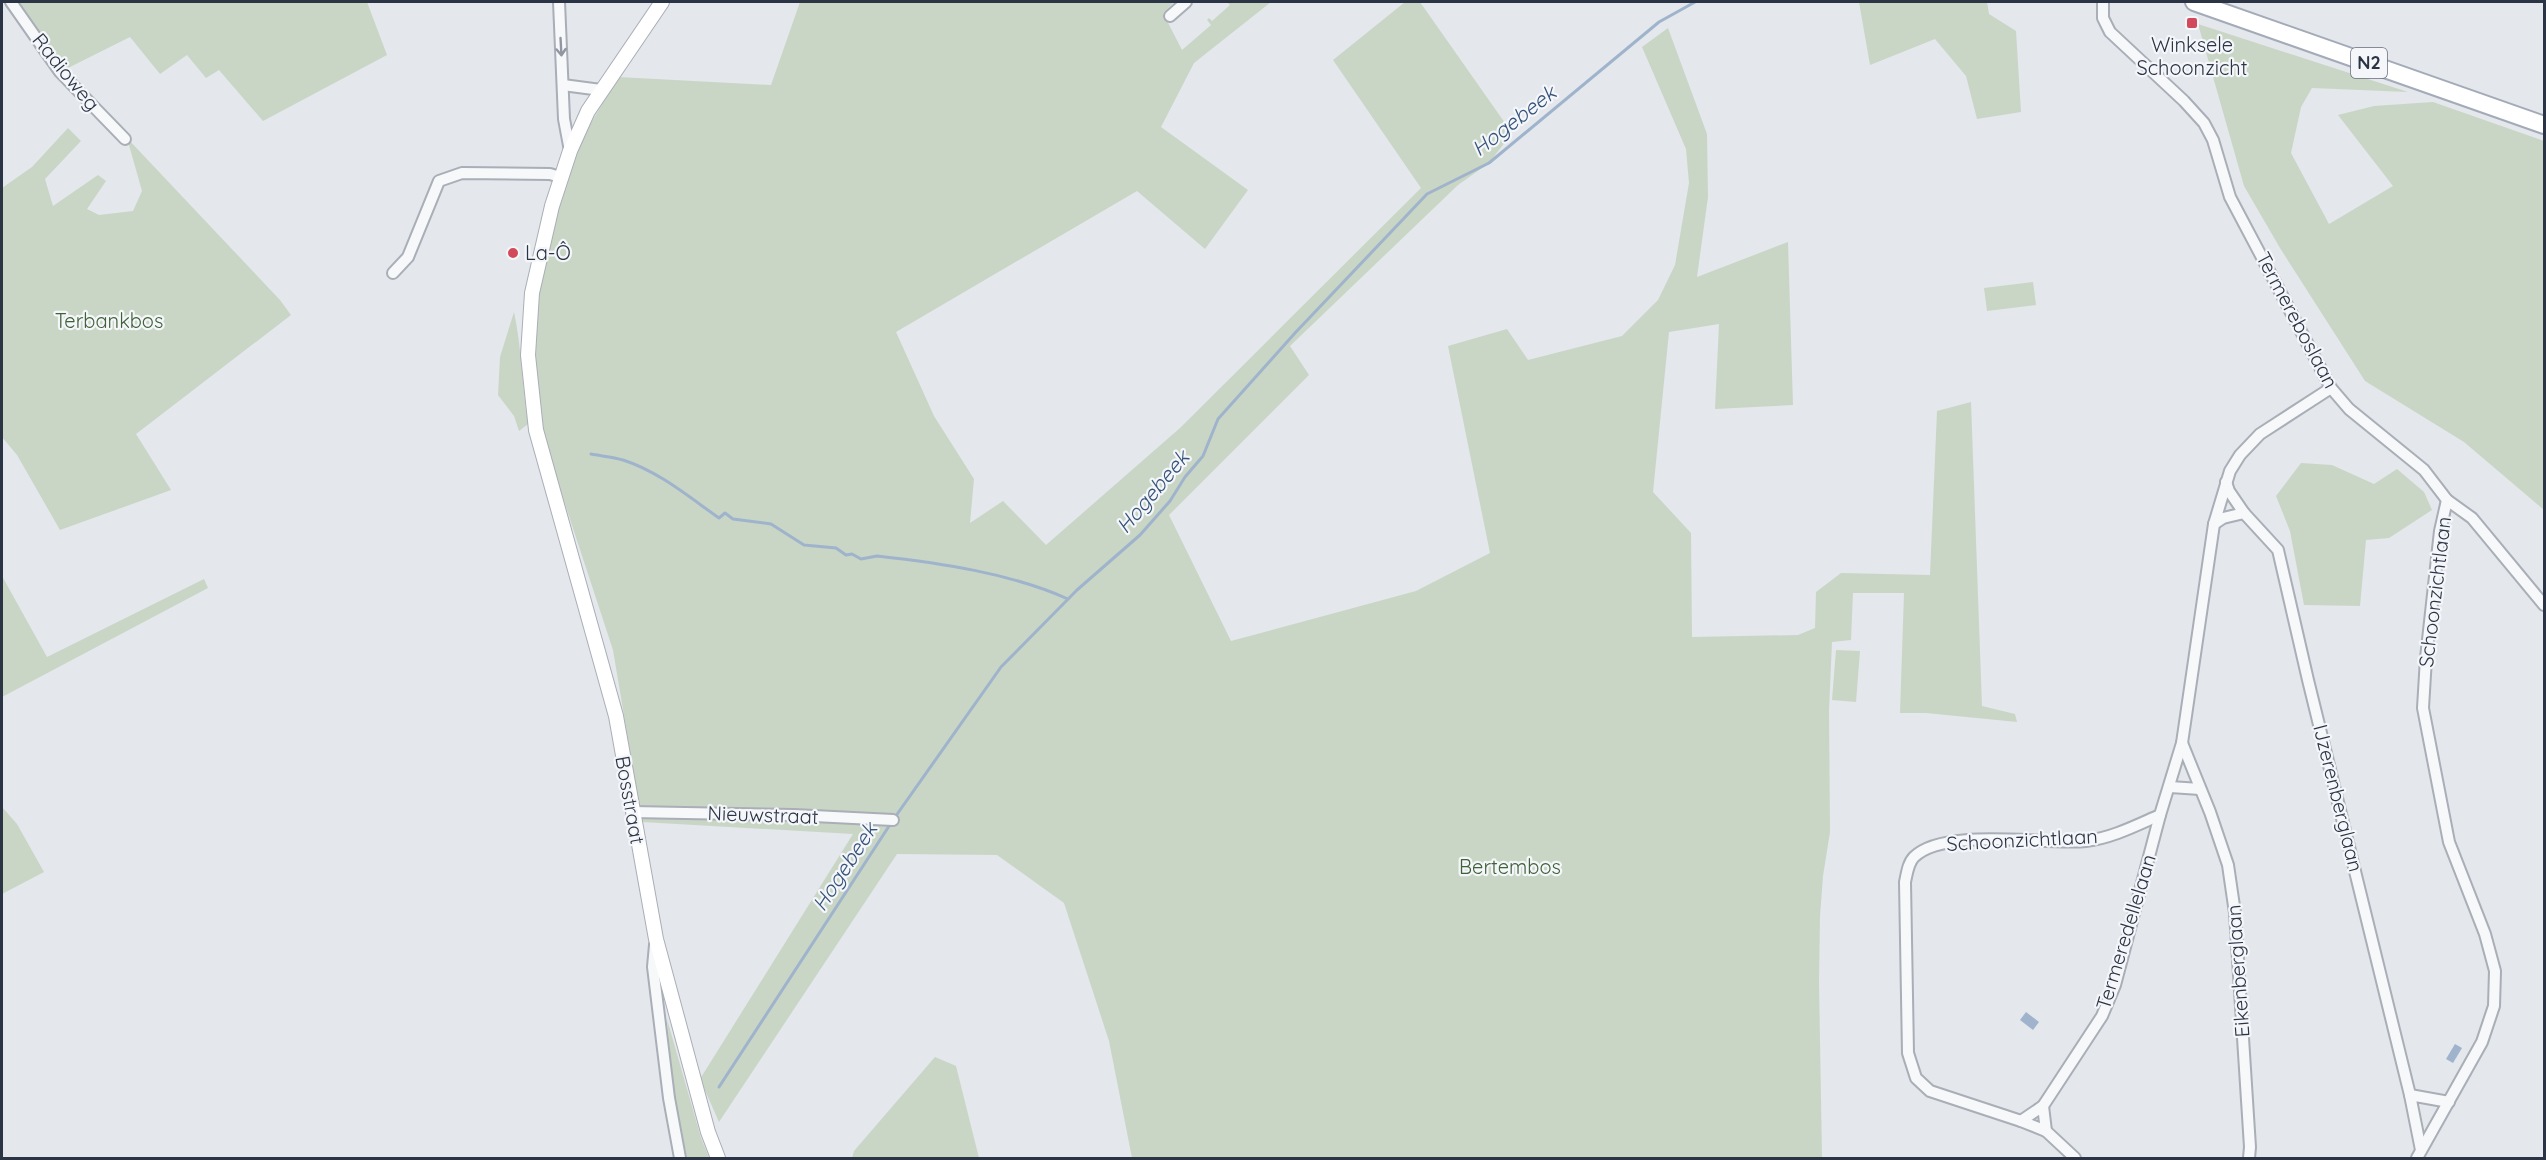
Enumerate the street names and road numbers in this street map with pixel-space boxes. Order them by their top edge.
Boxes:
street label: Radioweg [27,28,105,116]
road number: N2 [2351,48,2387,78]
street label: Termereboslaan [2251,247,2344,392]
street label: Schoonzichtlaan [2413,515,2456,669]
street label: IJzerenberglaan [2308,722,2369,874]
street label: Bosstraat [610,754,651,846]
street label: Nieuwstraat [707,800,819,829]
street label: Schoonzichtlaan [1946,823,2098,856]
street label: Termeredellelaan [2090,851,2161,1013]
street label: Eikenberglaan [2220,904,2255,1038]

